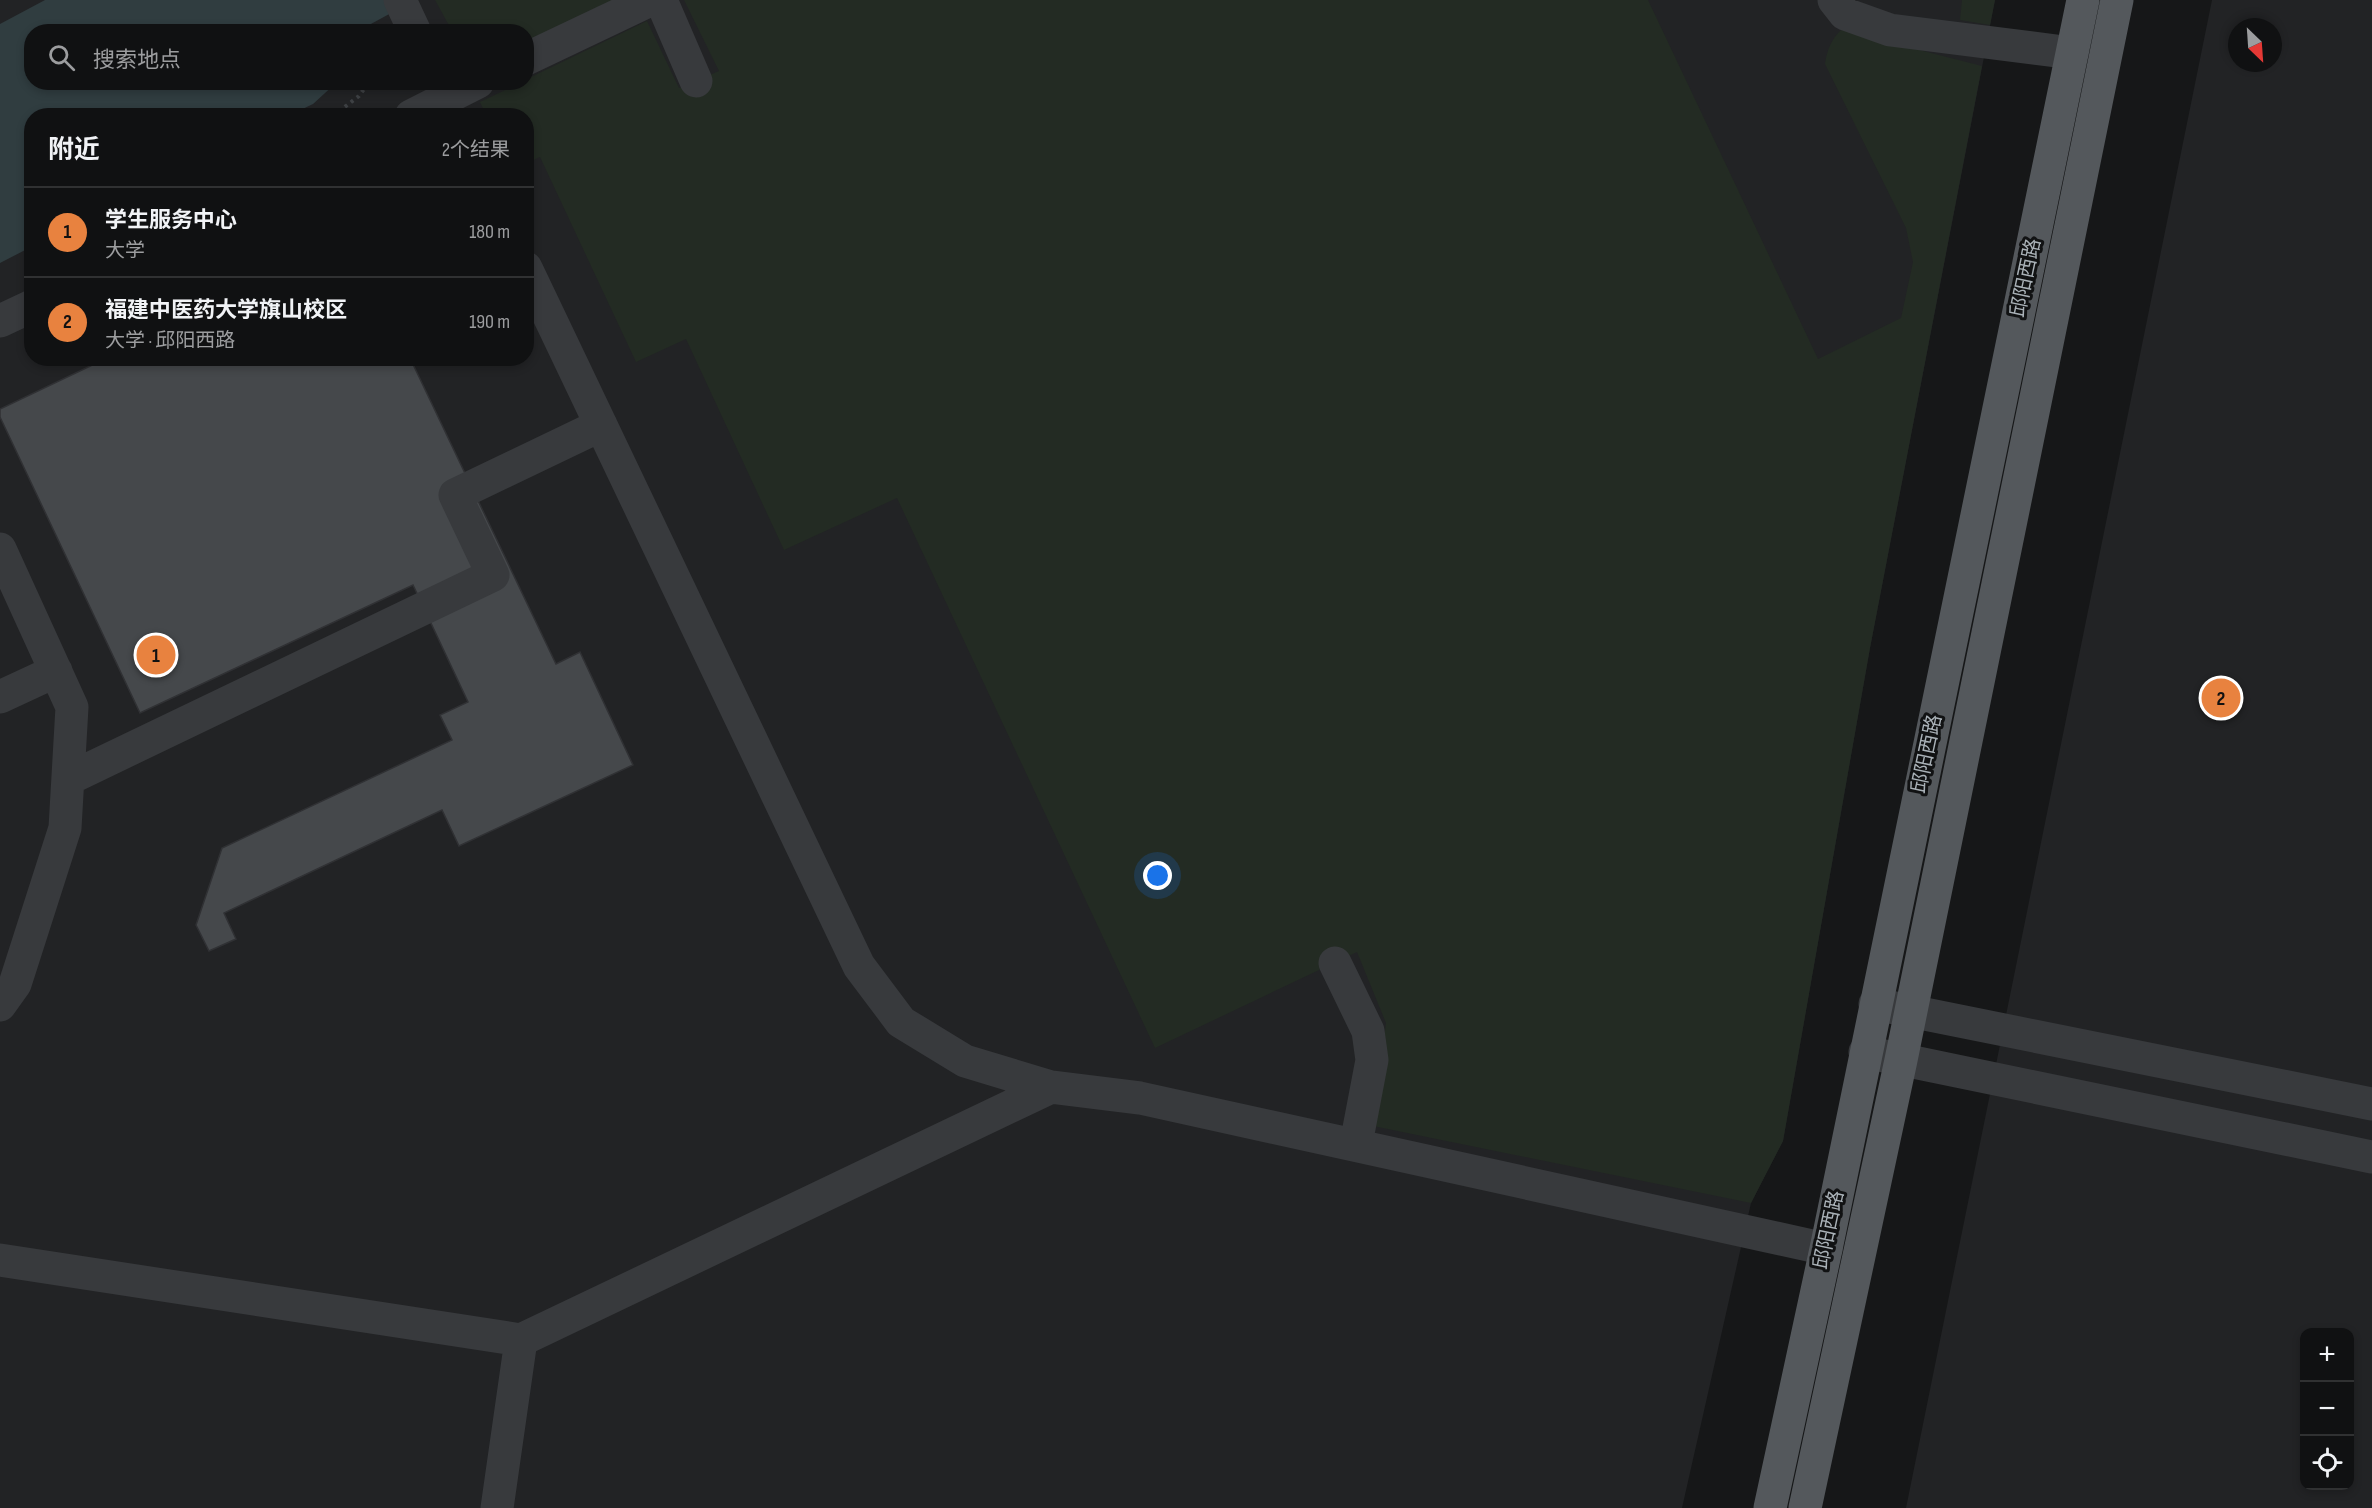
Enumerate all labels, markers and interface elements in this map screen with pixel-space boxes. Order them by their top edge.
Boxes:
north arrow [2228,18,2282,72]
search box [24,24,534,90]
icon: search [45,41,78,74]
text: 搜索地点 [93,47,181,74]
text: 附近 [48,135,100,166]
text: 2个结果 [442,138,510,162]
text: 学生服务中心 [105,207,237,234]
text: 1 [64,220,71,244]
text: 180 m [469,220,510,244]
street label: 邱阳西路 [2006,236,2046,320]
text: 大学 [105,239,145,263]
text: 福建中医药大学旗山校区 [105,297,347,324]
text: 2 [63,310,72,334]
text: 190 m [469,310,510,334]
text: 大学 · 邱阳西路 [105,329,235,353]
pin: 1 [136,632,176,678]
pin: 2 [2202,676,2240,720]
street label: 邱阳西路 [1907,712,1947,796]
your location [1143,861,1172,890]
street label: 邱阳西路 [1809,1188,1849,1272]
map controls [2300,1328,2354,1490]
button: + [2300,1328,2354,1382]
button: − [2300,1382,2354,1436]
button: locate [2300,1436,2354,1490]

